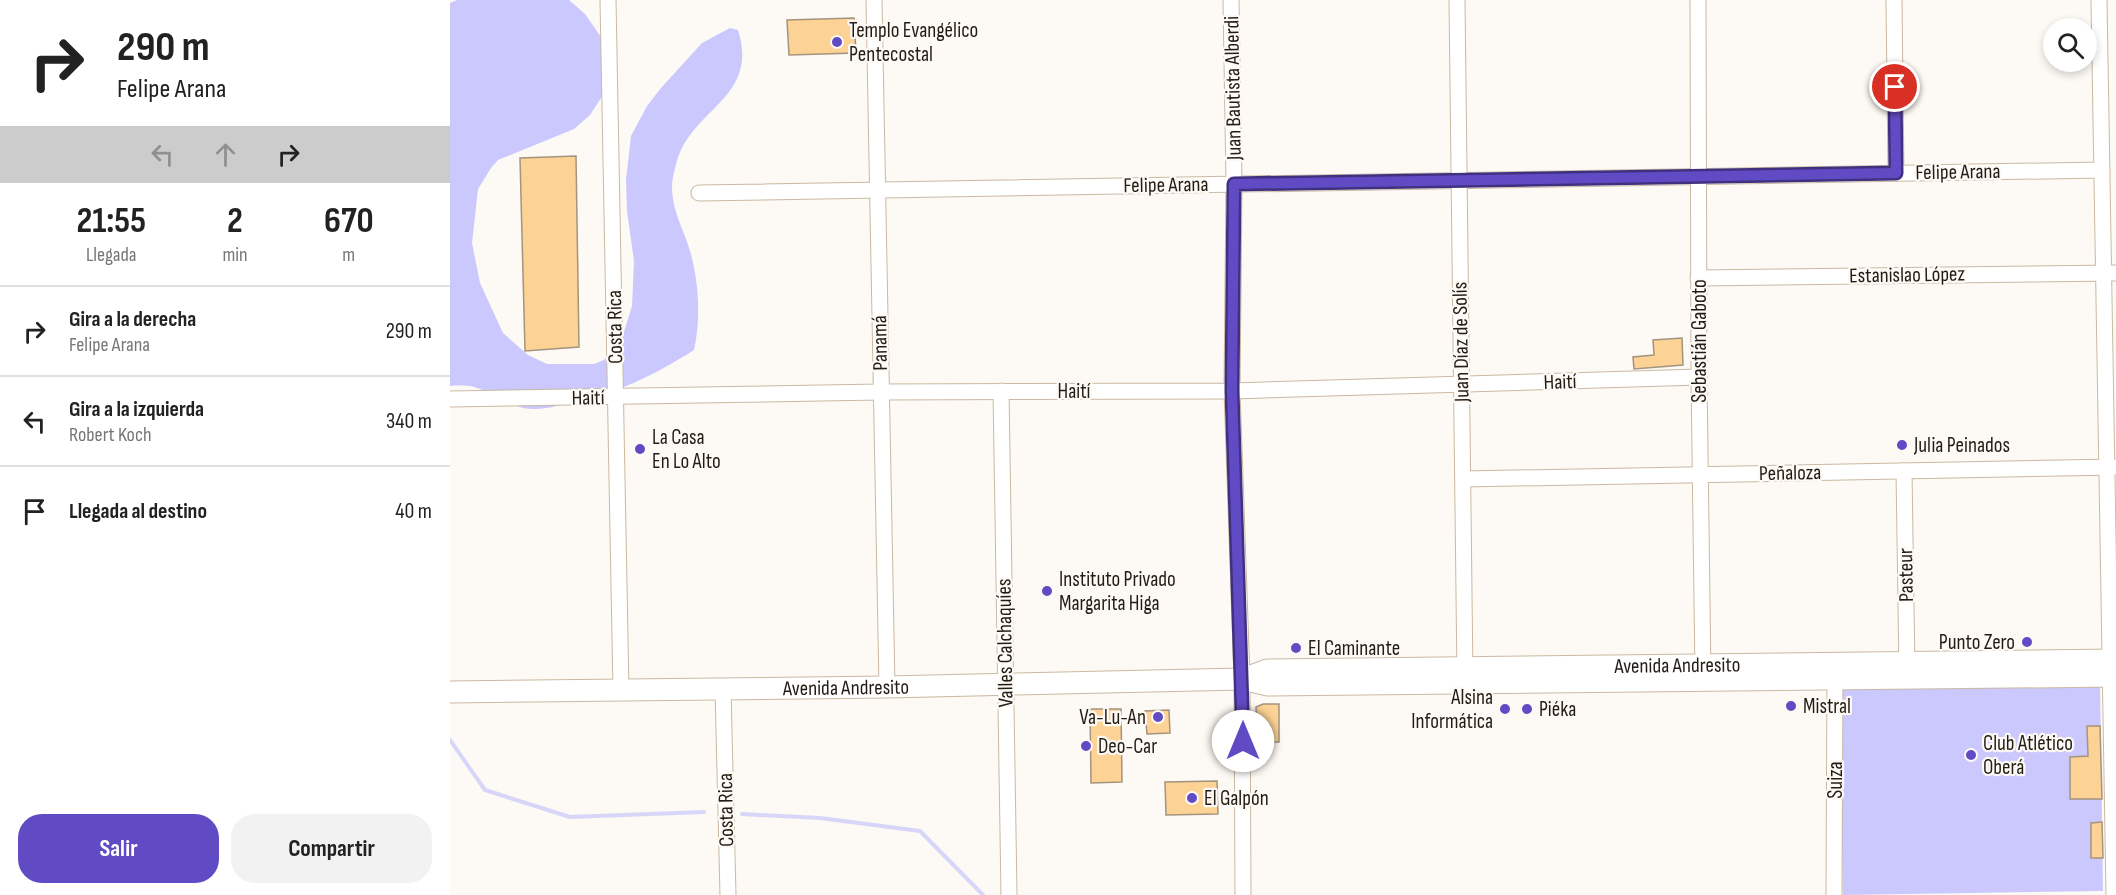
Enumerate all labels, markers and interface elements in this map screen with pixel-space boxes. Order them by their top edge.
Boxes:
street label: Juan Bautista Alberdi [1219,16,1247,161]
place label: Templo Evangélico Pentecostal [849,18,978,67]
map controls [2043,18,2097,72]
button: search [2043,18,2097,72]
text: 290 m [117,22,210,73]
icon: right [18,24,96,102]
marker: Templo Evangélico Pentecostal [830,35,844,49]
pin [1869,61,1920,112]
icon: arrive [1878,70,1911,103]
text: Felipe Arana [117,73,226,105]
icon: left [146,138,179,171]
icon: ahead [209,138,242,171]
icon: right [272,138,305,171]
street label: Felipe Arana [1915,159,2001,185]
street label: Felipe Arana [1123,172,1209,198]
text: 21:55 [76,200,146,243]
text: 2 [227,200,243,243]
text: 670 [324,200,374,243]
text: Llegada [86,243,137,267]
text: min [222,243,248,267]
text: m [342,243,355,267]
street label: Estanislao López [1849,261,1966,289]
street label: Sebastián Gaboto [1687,279,1712,403]
street label: Juan Díaz de Solís [1447,282,1475,403]
street label: Costa Rica [602,290,628,364]
text: Gira a la derecha [69,306,196,333]
icon: right [18,315,51,348]
street label: Panamá [867,315,893,371]
text: 290 m [386,318,432,345]
text: Felipe Arana [69,333,150,357]
street label: Haití [1543,369,1577,395]
street label: Haití [1058,379,1091,404]
street label: Haití [571,385,605,411]
text: Gira a la izquierda [69,396,204,423]
icon: left [18,405,51,438]
text: 340 m [386,408,432,435]
text: Robert Koch [69,423,151,447]
place label: La Casa En Lo Alto [652,425,721,474]
place label: Julia Peinados [1913,433,2010,458]
marker: Julia Peinados [1895,438,1909,452]
marker: La Casa En Lo Alto [633,442,647,456]
street label: Peñaloza [1759,460,1821,486]
icon: arrive [18,495,51,528]
text: Llegada al destino [69,498,207,525]
text: 40 m [395,498,432,525]
street label: Pasteur [1893,548,1919,602]
place label: Instituto Privado Margarita Higa [1059,567,1176,616]
street label: Valles Calchaquíes [991,578,1019,708]
marker: Instituto Privado Margarita Higa [1040,584,1054,598]
place label: Punto Zero [1939,630,2015,655]
marker: Punto Zero [2020,635,2034,649]
place label: El Caminante [1308,636,1400,661]
marker: El Caminante [1289,641,1303,655]
street label: Avenida Andresito [1613,652,1740,678]
street label: Avenida Andresito [782,674,909,701]
place label: Alsina Informática [1411,685,1493,734]
place label: Mistral [1803,694,1851,719]
place label: Piéka [1539,697,1576,722]
marker: Mistral [1784,699,1798,713]
marker: Alsina Informática [1498,702,1512,716]
marker: Piéka [1520,702,1534,716]
place label: Va-Lu-An [1079,705,1146,730]
position arrow [1211,709,1275,773]
marker: Va-Lu-An [1151,710,1165,724]
place label: Club Atlético Oberá [1983,731,2073,780]
place label: Deo-Car [1098,734,1157,759]
marker: Deo-Car [1079,739,1093,753]
marker: Club Atlético Oberá [1964,748,1978,762]
street label: Suiza [1823,761,1848,799]
street label: Costa Rica [713,773,739,847]
place label: El Galpón [1204,786,1269,811]
marker: El Galpón [1185,791,1199,805]
button: Salir [18,814,219,883]
button: Compartir [231,814,432,883]

